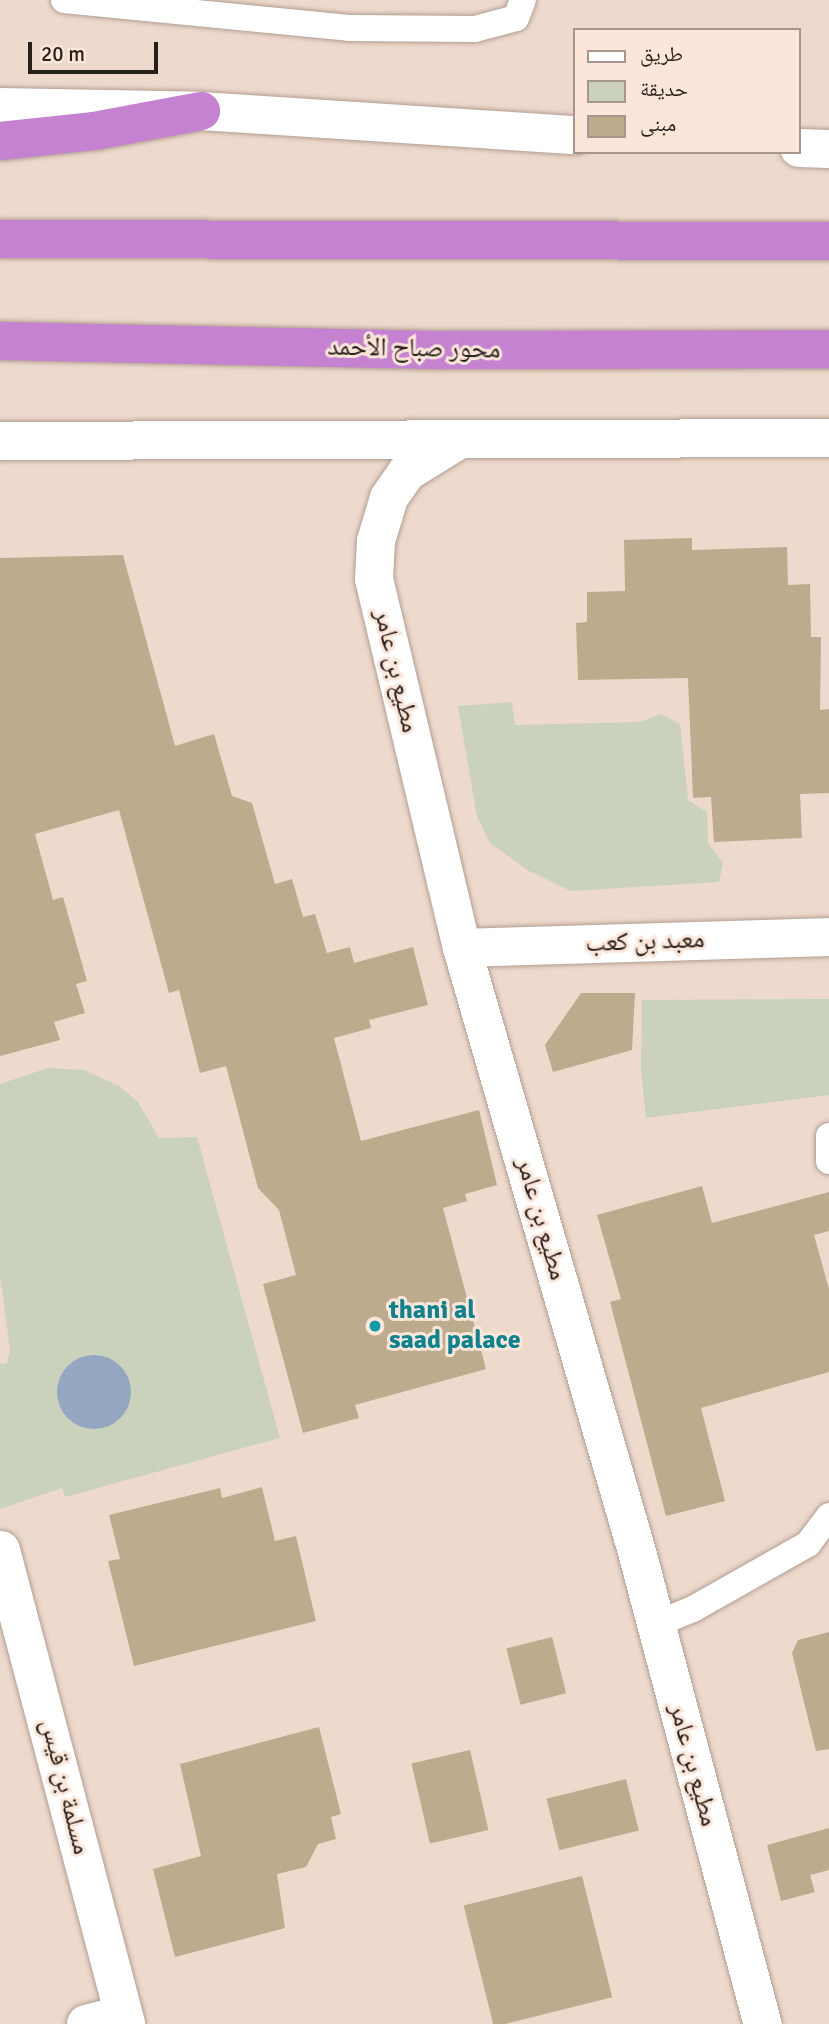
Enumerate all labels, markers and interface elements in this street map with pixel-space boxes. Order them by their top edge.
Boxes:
scale bar [32,28,161,72]
legend [574,28,801,154]
text: 20 m [41,41,85,67]
text: طريق [640,41,683,67]
text: حديقة [640,76,688,102]
text: مبنى [640,111,676,137]
street label: محور صباح الأحمد [327,332,501,366]
street label: مطيع بن عامر [367,606,425,736]
street label: معبد بن كعب [585,924,705,960]
street label: مطيع بن عامر [509,1154,573,1284]
place label: thani al saad palace [389,1295,521,1356]
marker: thani al saad palace [367,1318,383,1334]
street label: مطيع بن عامر [662,1700,724,1830]
street label: مسلمة بن قيس [33,1716,97,1858]

